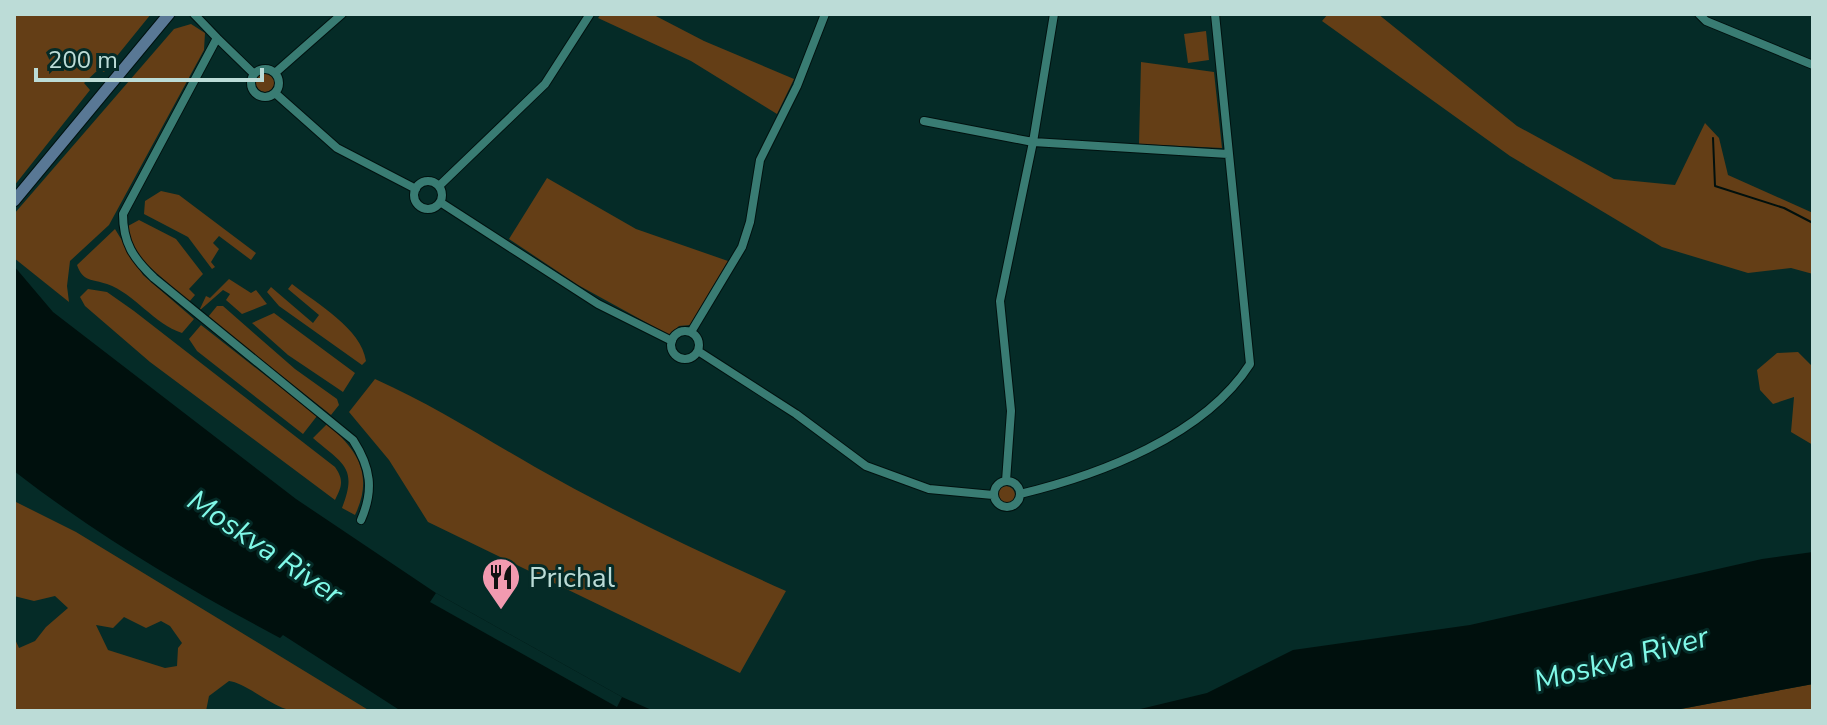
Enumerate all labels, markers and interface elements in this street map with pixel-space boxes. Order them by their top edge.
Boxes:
scale bar [36,32,262,82]
text: 200 m [48,44,118,76]
water label: Moskva River [179,480,351,615]
restaurant icon: Prichal [480,556,522,611]
place label: Prichal [529,559,616,597]
water label: Moskva River [1529,616,1714,702]

